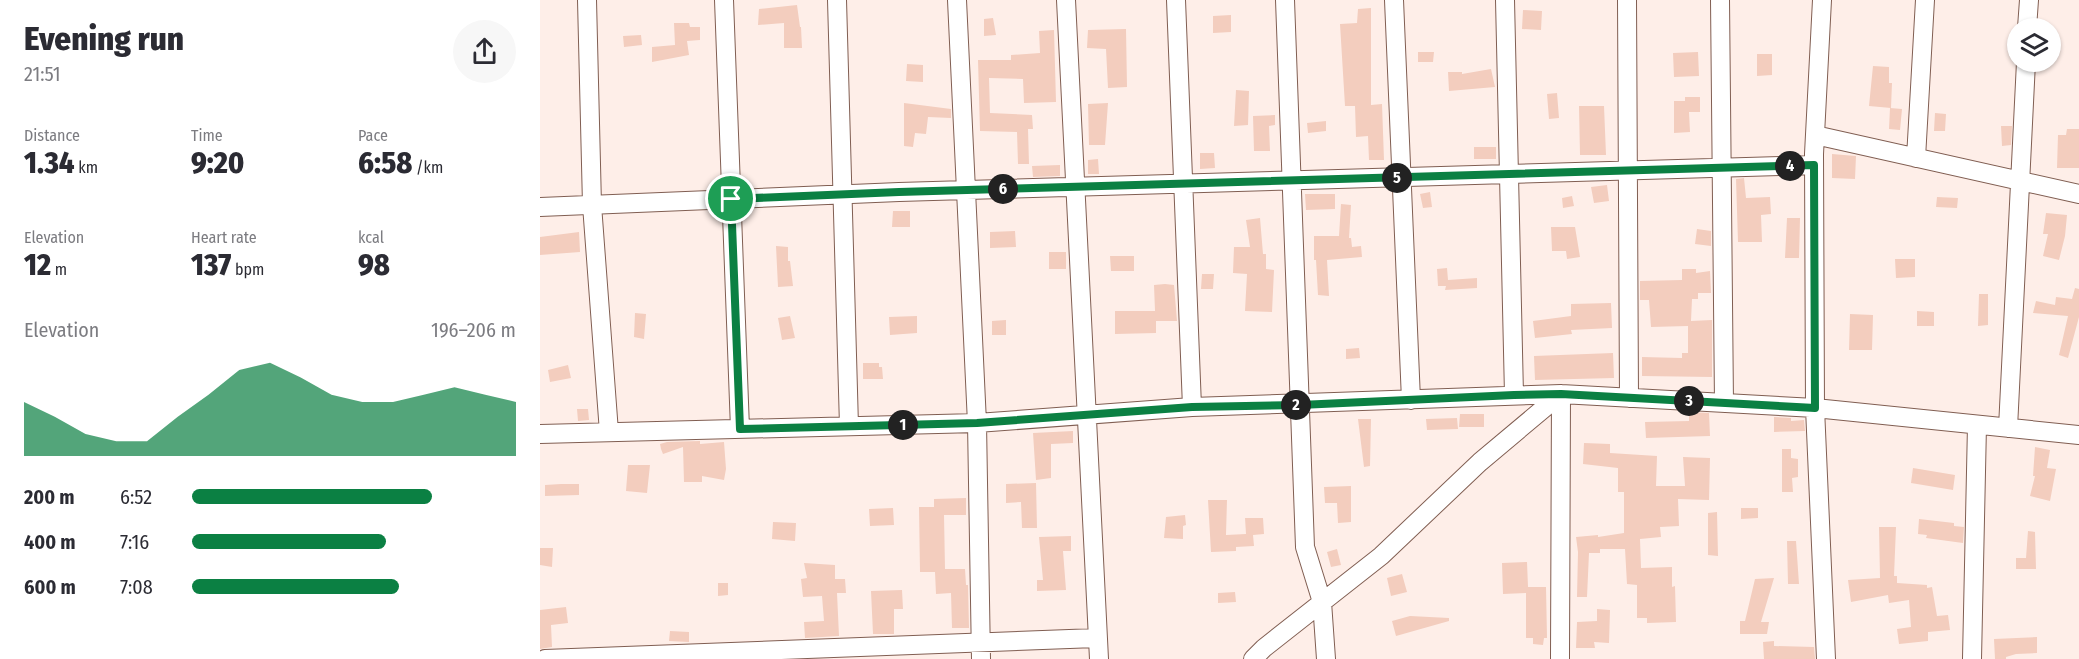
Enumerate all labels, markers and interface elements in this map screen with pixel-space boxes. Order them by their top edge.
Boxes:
map controls [2007,18,2061,72]
button: layers [2007,18,2061,72]
text: Evening run [24,19,184,59]
button: share [453,20,516,83]
text: 21:51 [24,62,61,86]
text: Distance [24,126,80,145]
text: Time [191,126,223,145]
text: Pace [358,126,388,145]
text: 1.34 [24,145,75,181]
text: 9:20 [191,145,245,181]
text: 6:58 [358,145,412,181]
pin: 4 [1775,151,1805,181]
text: 4 [1786,156,1794,175]
text: km [75,158,98,177]
text: /km [412,158,443,177]
pin: 5 [1382,163,1412,193]
text: 5 [1393,168,1401,187]
pin [705,173,756,224]
pin: 6 [988,174,1018,204]
text: 6 [999,179,1007,198]
icon: arrive [714,182,747,215]
text: Elevation [24,228,84,247]
text: Heart rate [191,228,257,247]
text: kcal [358,228,384,247]
text: 12 [24,247,51,283]
text: 137 [191,247,231,283]
text: 98 [358,247,390,283]
text: m [51,260,67,279]
text: bpm [231,260,264,279]
text: Elevation [24,318,99,342]
text: 196–206 m [431,318,516,342]
pin: 3 [1674,386,1704,416]
pin: 2 [1281,390,1311,420]
text: 3 [1685,391,1693,410]
text: 2 [1292,395,1300,414]
pin: 1 [888,410,918,440]
text: 1 [900,415,906,434]
text: 200 m [24,485,75,509]
text: 6:52 [120,485,152,509]
text: 400 m [24,530,76,554]
text: 7:16 [120,530,149,554]
text: 600 m [24,575,76,599]
text: 7:08 [120,575,153,599]

